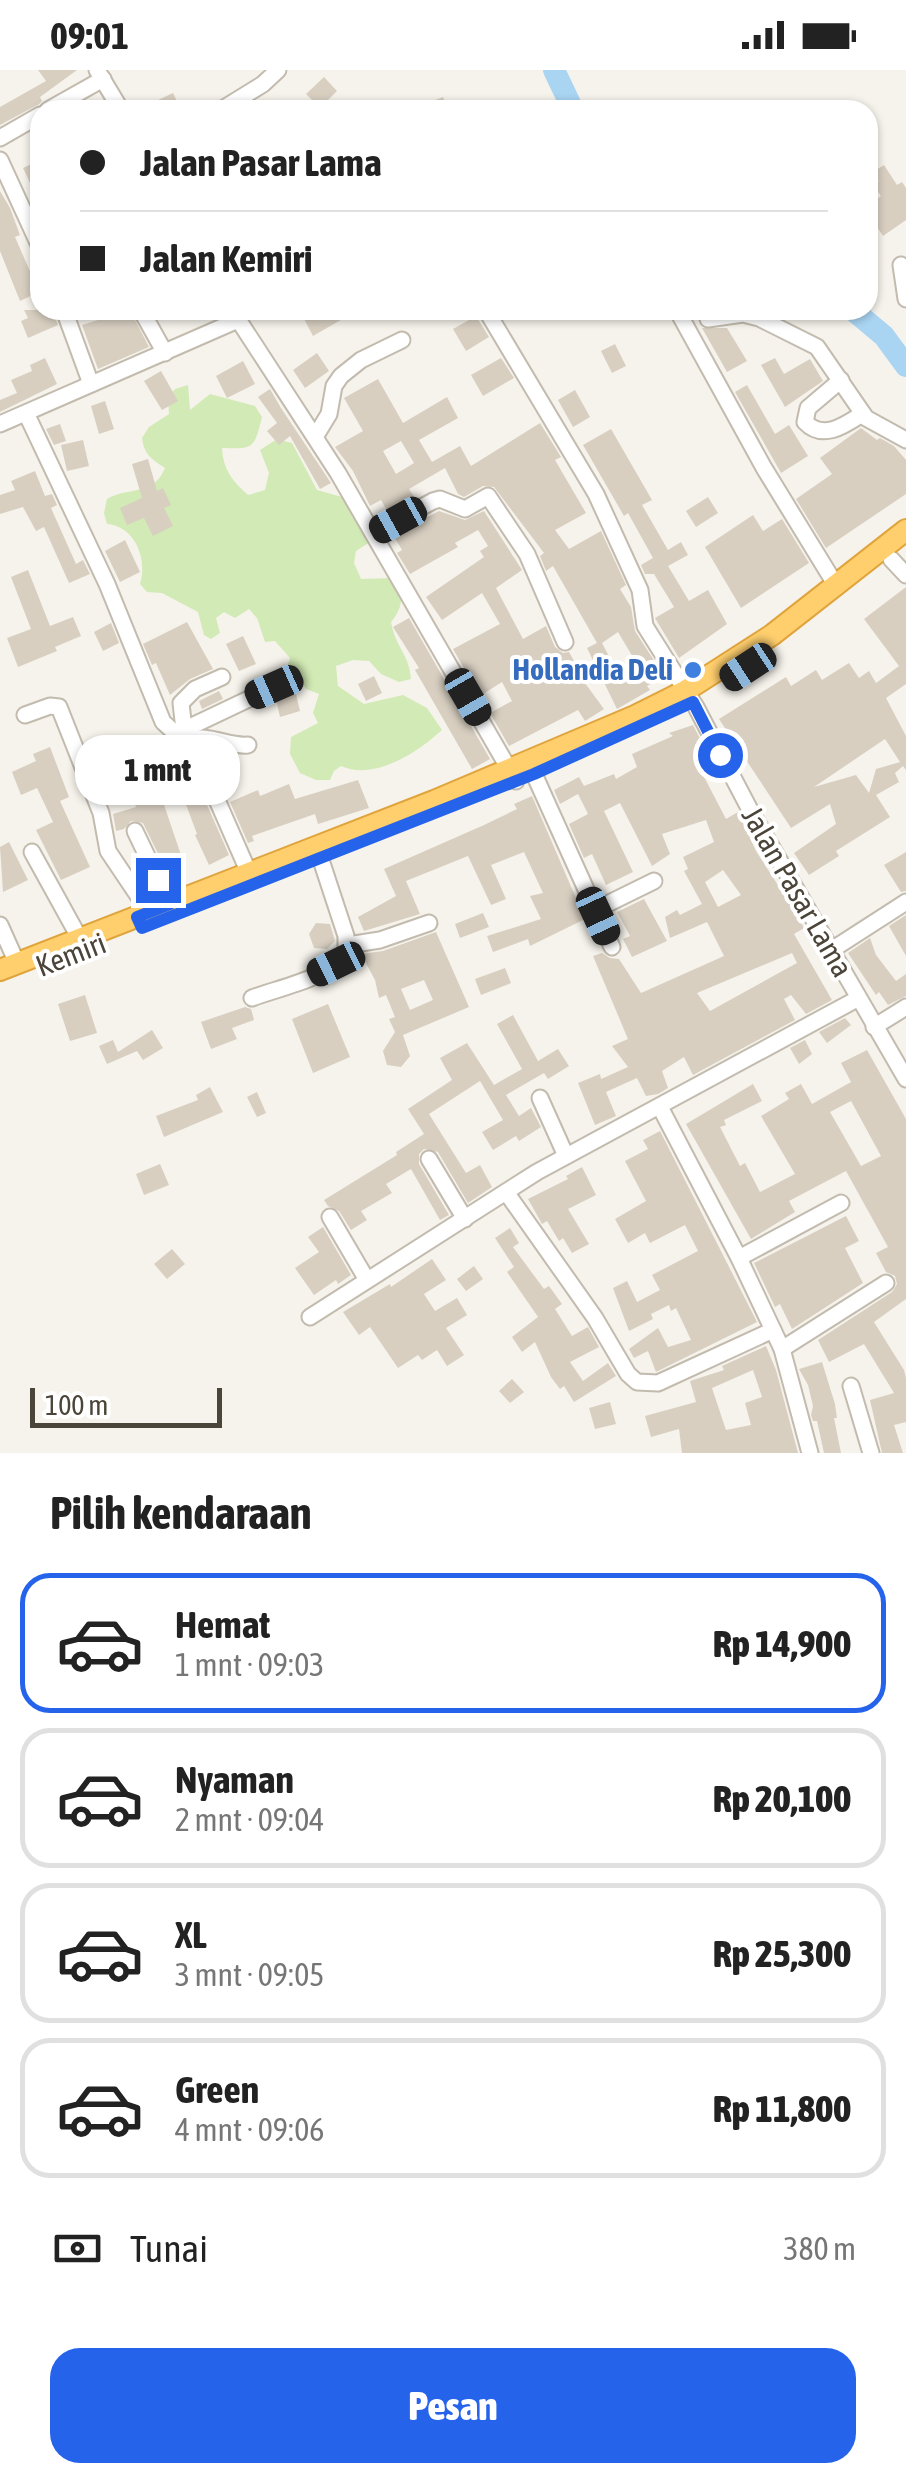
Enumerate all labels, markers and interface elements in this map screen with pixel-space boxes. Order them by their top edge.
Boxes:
text: 09:01 [50,14,129,57]
text: Jalan Pasar Lama [140,141,382,184]
text: Jalan Kemiri [140,237,312,280]
car [364,492,432,548]
car [715,638,781,696]
place label: Hollandia Deli [513,652,673,686]
marker: Hollandia Deli [682,659,704,681]
car [240,661,308,713]
car [440,664,496,730]
route start [698,733,743,778]
callout: 1 mnt [76,735,240,805]
text: 1 mnt [124,751,191,788]
street label: Jalan Pasar Lama [735,800,860,983]
route end [136,858,181,903]
car [572,882,624,950]
street label: Kemiri [31,925,110,983]
car [302,937,370,991]
scale bar [30,1383,222,1428]
text: 100 m [45,1389,108,1421]
text: Pilih kendaraan [50,1487,312,1539]
icon: car [55,1598,145,1688]
text: Hemat [175,1603,270,1646]
text: Rp 14,900 [713,1622,851,1665]
text: 1 mnt · 09:03 [175,1646,324,1683]
icon: car [55,1753,145,1843]
text: Nyaman [175,1758,294,1801]
text: Rp 20,100 [713,1777,851,1820]
text: 2 mnt · 09:04 [175,1801,324,1838]
icon: car [55,1908,145,1998]
text: XL [175,1913,207,1956]
text: Rp 25,300 [713,1932,851,1975]
text: 3 mnt · 09:05 [175,1956,324,1993]
icon: car [55,2063,145,2153]
text: Green [175,2068,259,2111]
text: Rp 11,800 [713,2087,851,2130]
text: 4 mnt · 09:06 [175,2111,324,2148]
icon: cash [50,2221,105,2276]
text: Tunai [130,2227,208,2270]
text: 380 m [783,2230,856,2267]
button: Pesan [50,2348,856,2463]

